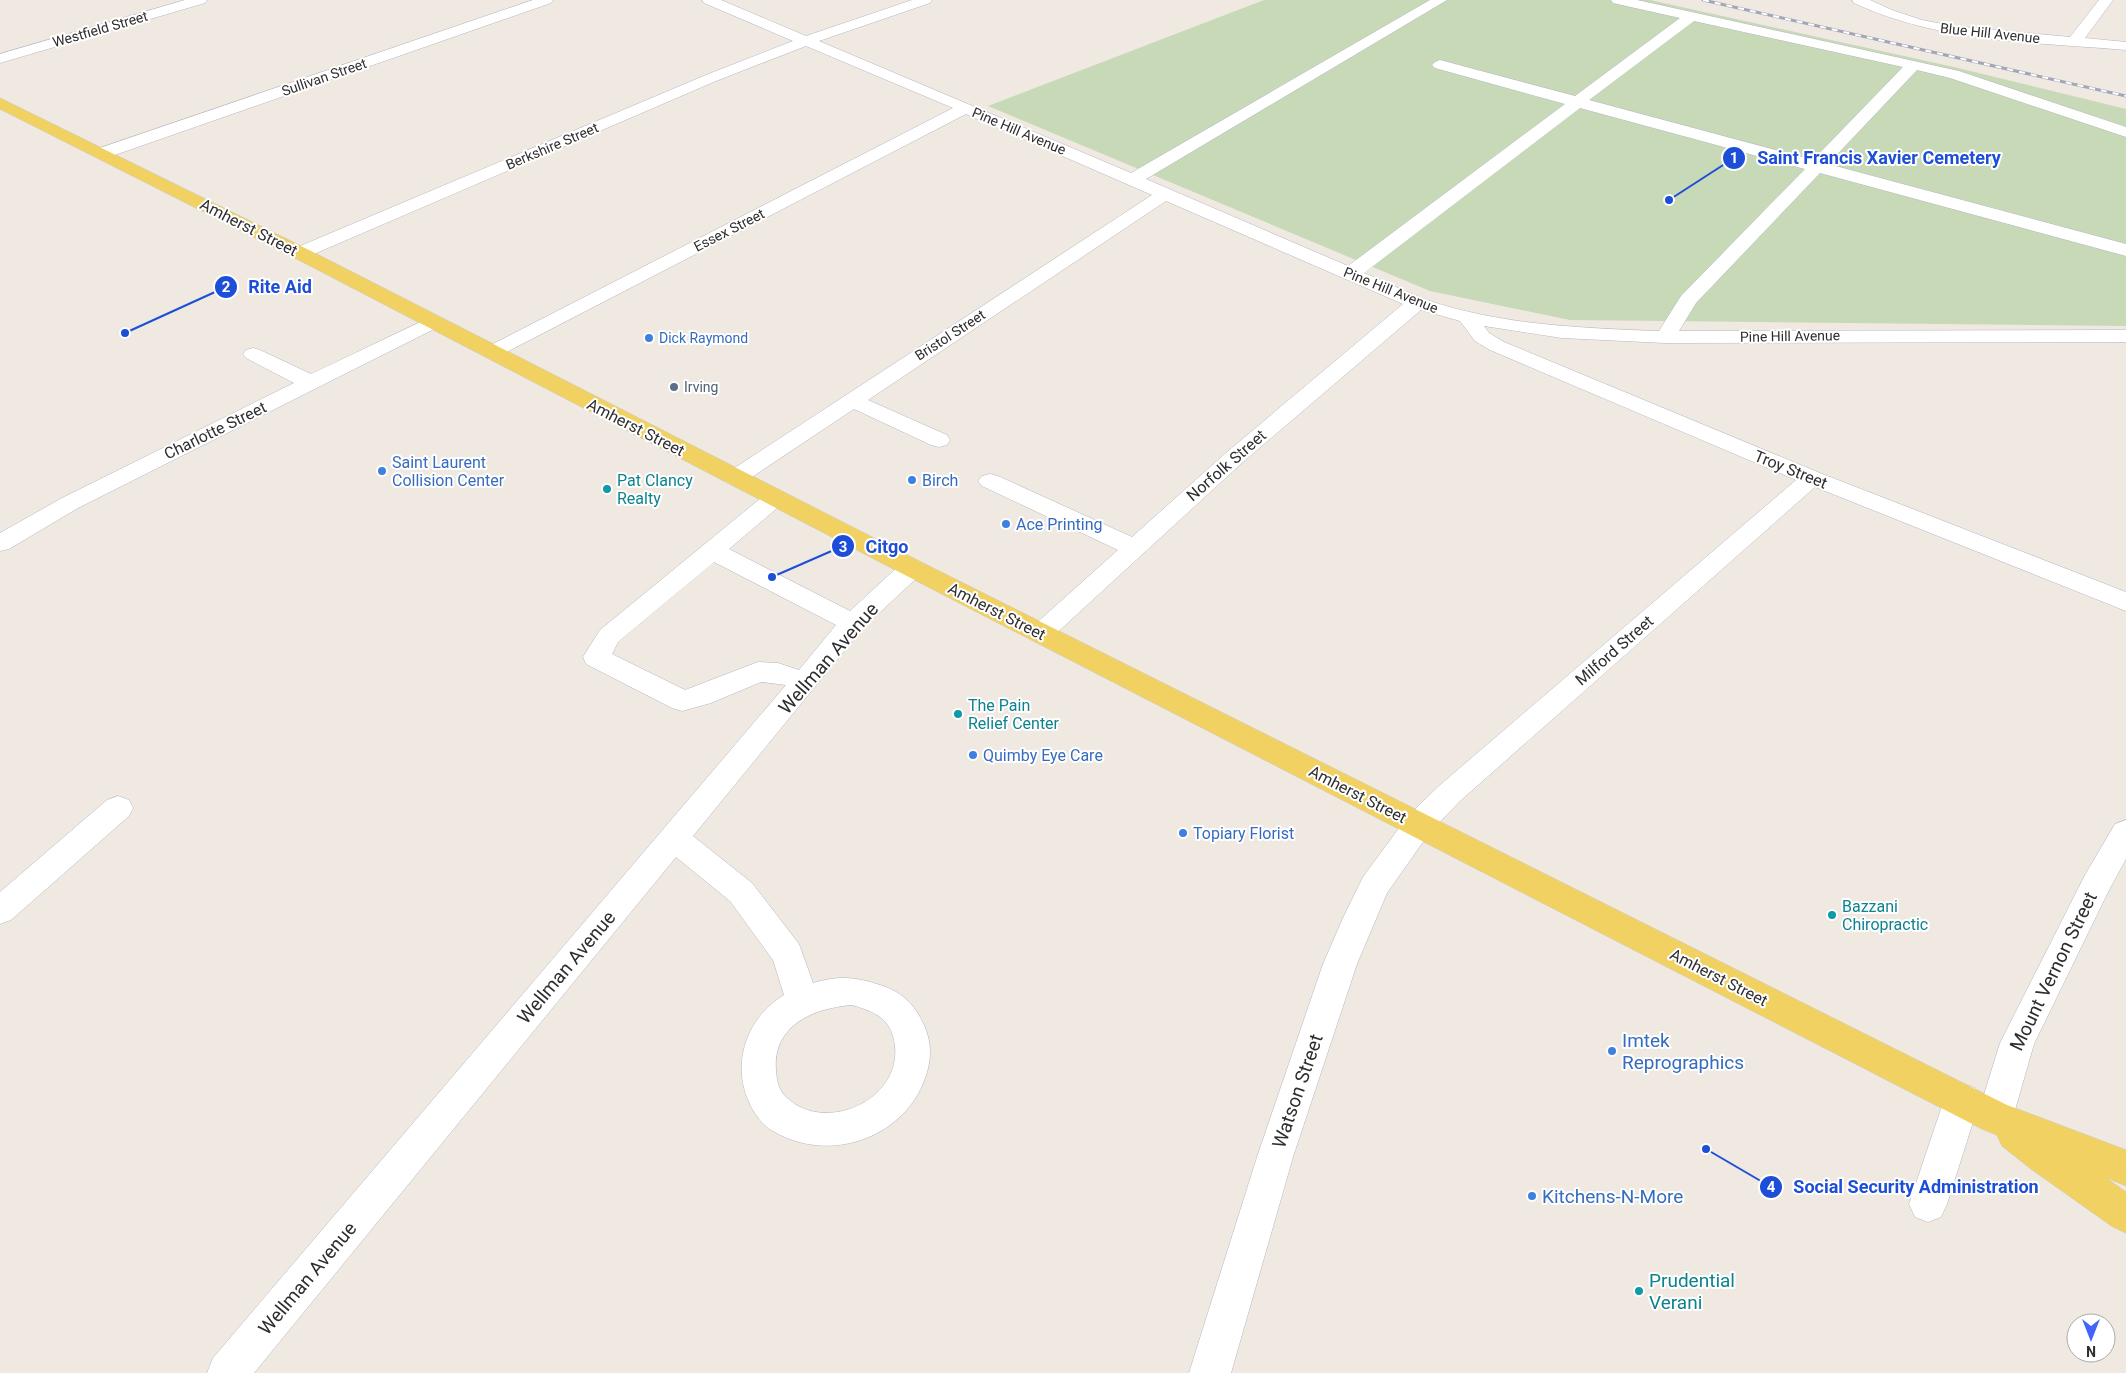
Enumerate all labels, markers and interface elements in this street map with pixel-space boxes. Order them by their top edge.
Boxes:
street label: Westfield Street [51,8,150,50]
street label: Blue Hill Avenue [1939,20,2041,46]
street label: Sullivan Street [279,55,369,99]
street label: Pine Hill Avenue [970,104,1068,158]
street label: Berkshire Street [503,119,601,173]
callout: Saint Francis Xavier Cemetery [1722,141,2011,174]
text: Saint Francis Xavier Cemetery [1757,147,2002,168]
text: 1 [1730,149,1738,167]
street label: Amherst Street [197,195,301,260]
street label: Essex Street [691,205,767,255]
street label: Pine Hill Avenue [1341,264,1441,316]
callout: Rite Aid [213,270,322,303]
text: Rite Aid [248,276,312,297]
text: 2 [222,278,231,296]
street label: Bristol Street [912,306,988,364]
street label: Pine Hill Avenue [1740,327,1840,345]
place label: Dick Raymond [659,330,748,346]
marker: Dick Raymond [643,332,655,344]
place label: Irving [684,379,718,395]
marker: Irving [668,381,680,393]
street label: Amherst Street [584,395,688,460]
street label: Charlotte Street [161,397,269,463]
street label: Norfolk Street [1183,426,1270,505]
street label: Troy Street [1752,446,1830,493]
place label: Saint Laurent Collision Center [392,453,505,490]
marker: Saint Laurent Collision Center [376,465,388,477]
place label: Pat Clancy Realty [617,471,693,508]
place label: Birch [922,471,958,490]
marker: Birch [906,474,918,486]
marker: Pat Clancy Realty [601,483,613,495]
place label: Ace Printing [1016,515,1102,534]
marker: Ace Printing [1000,518,1012,530]
callout: Citgo [831,530,919,563]
text: Citgo [865,536,909,557]
text: 3 [839,538,847,556]
street label: Amherst Street [945,579,1049,644]
street label: Wellman Avenue [774,598,883,719]
street label: Milford Street [1572,611,1657,689]
place label: The Pain Relief Center [968,696,1060,733]
marker: The Pain Relief Center [952,708,964,720]
place label: Quimby Eye Care [983,746,1103,765]
marker: Quimby Eye Care [967,749,979,761]
street label: Amherst Street [1306,762,1410,827]
place label: Topiary Florist [1193,824,1294,843]
marker: Topiary Florist [1177,827,1189,839]
street label: Mount Vernon Street [2005,888,2102,1055]
place label: Bazzani Chiropractic [1842,897,1928,934]
street label: Wellman Avenue [513,906,620,1028]
marker: Bazzani Chiropractic [1826,909,1838,921]
street label: Amherst Street [1667,945,1771,1010]
place label: Imtek Reprographics [1622,1029,1744,1074]
street label: Watson Street [1267,1031,1328,1151]
marker: Imtek Reprographics [1606,1045,1618,1057]
callout: Social Security Administration [1759,1170,2049,1203]
text: Social Security Administration [1793,1176,2039,1197]
text: 4 [1767,1178,1776,1196]
place label: Kitchens-N-More [1542,1185,1683,1208]
marker: Kitchens-N-More [1526,1190,1538,1202]
street label: Wellman Avenue [254,1217,361,1339]
place label: Prudential Verani [1649,1269,1735,1314]
marker: Prudential Verani [1633,1285,1645,1297]
north arrow [2066,1313,2116,1363]
text: N [2086,1343,2096,1359]

